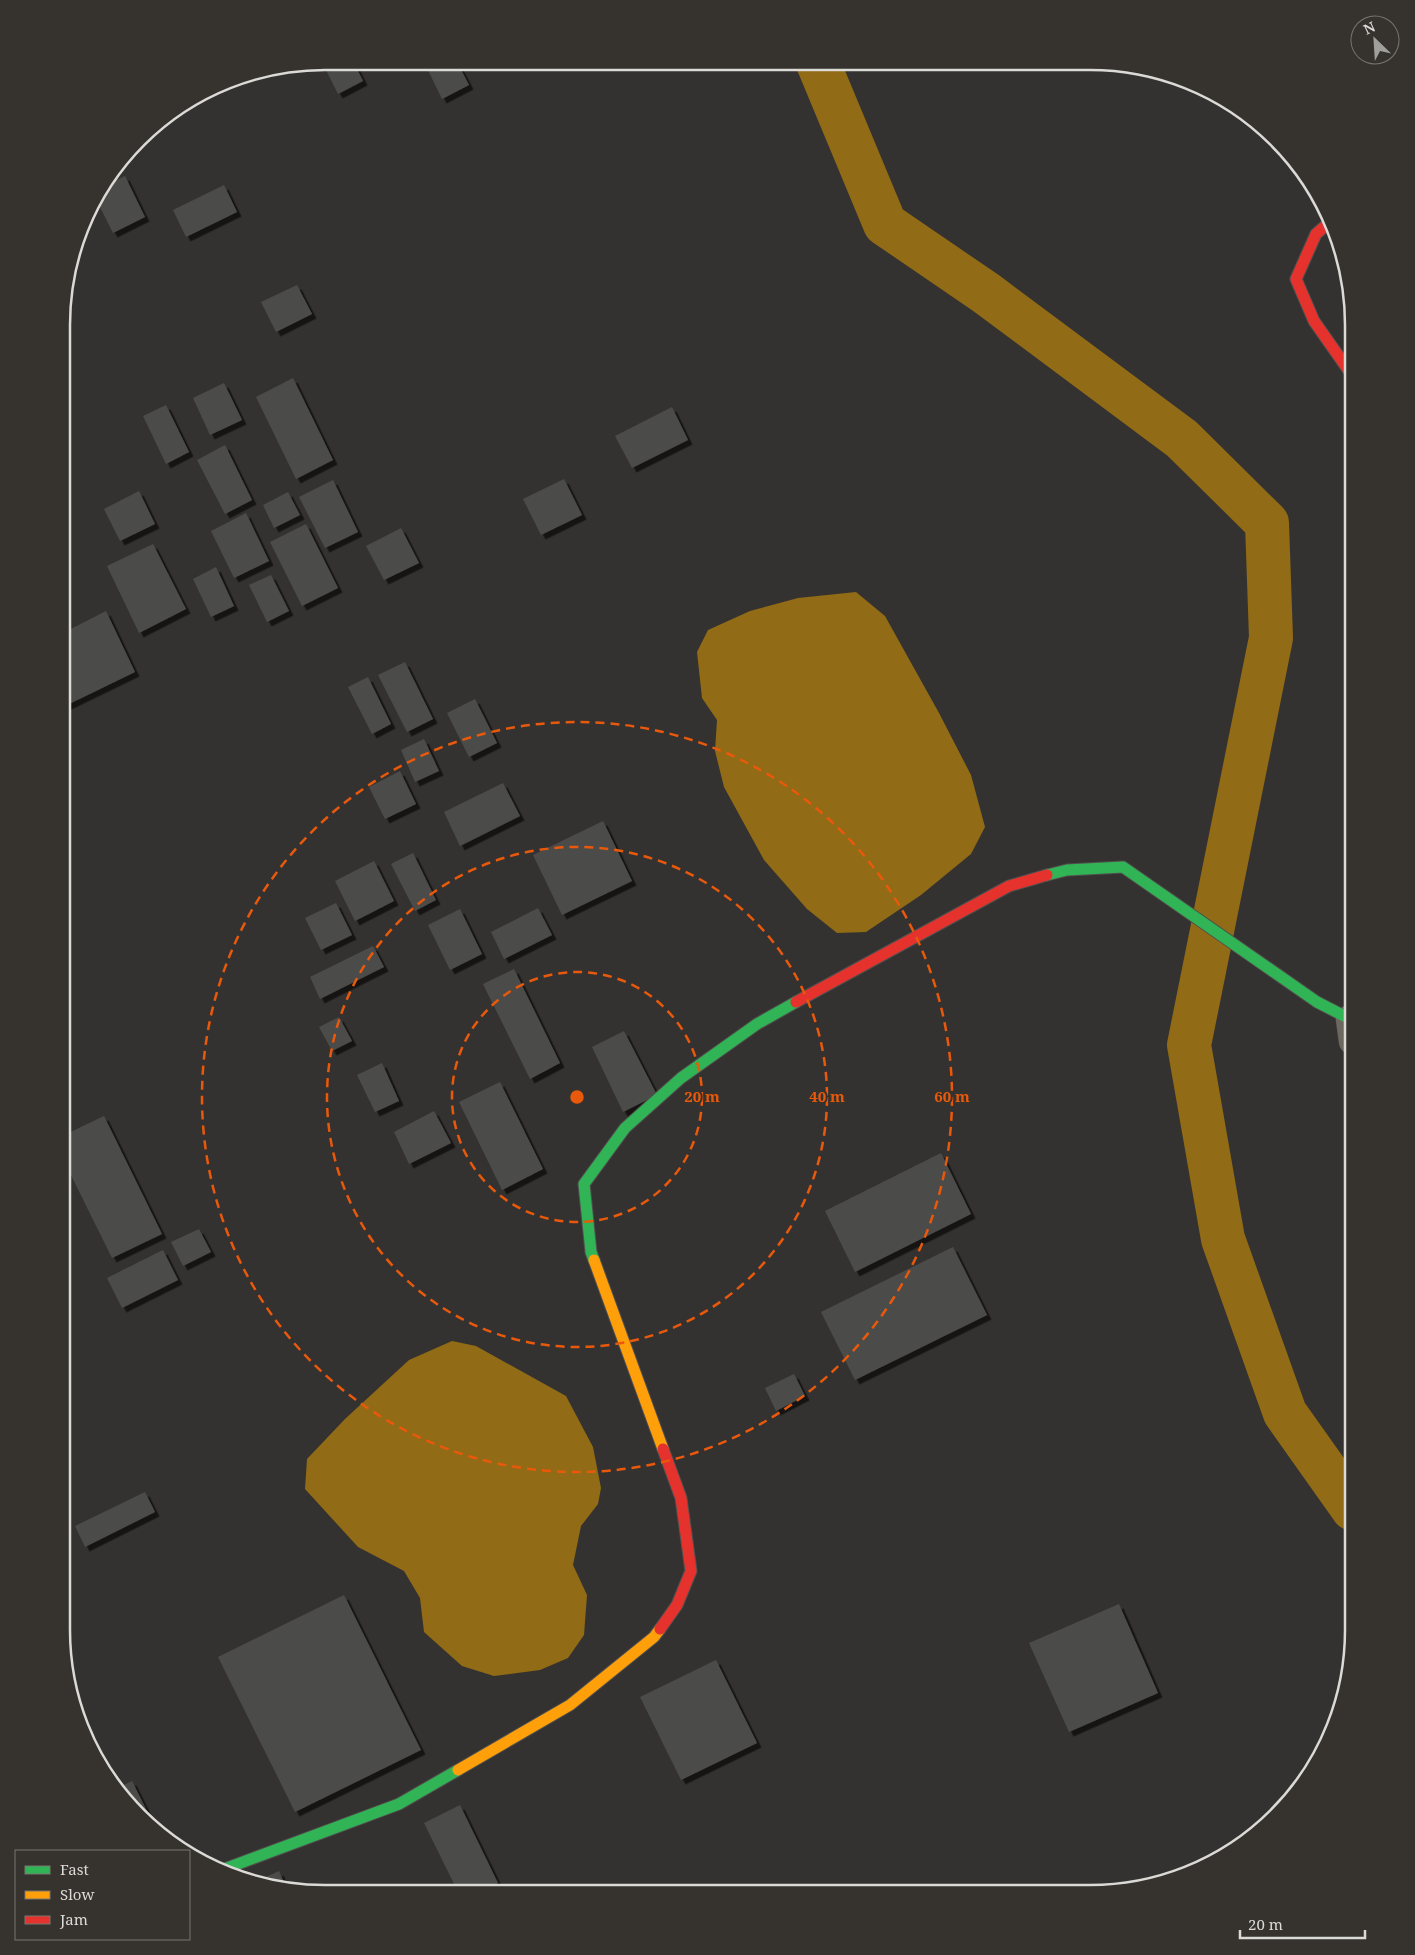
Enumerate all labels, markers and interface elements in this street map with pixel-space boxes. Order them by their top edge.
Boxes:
north arrow [1350,15,1400,65]
text: N [1360,17,1378,39]
text: 20 m [684,1086,720,1106]
text: 40 m [809,1086,845,1106]
text: 60 m [934,1086,970,1106]
centre of rings [568,1088,586,1106]
legend [15,1850,190,1940]
text: Fast [60,1859,89,1879]
text: Slow [60,1884,94,1904]
scale bar [1240,1908,1365,1940]
text: Jam [59,1909,88,1929]
text: 20 m [1248,1914,1283,1934]

